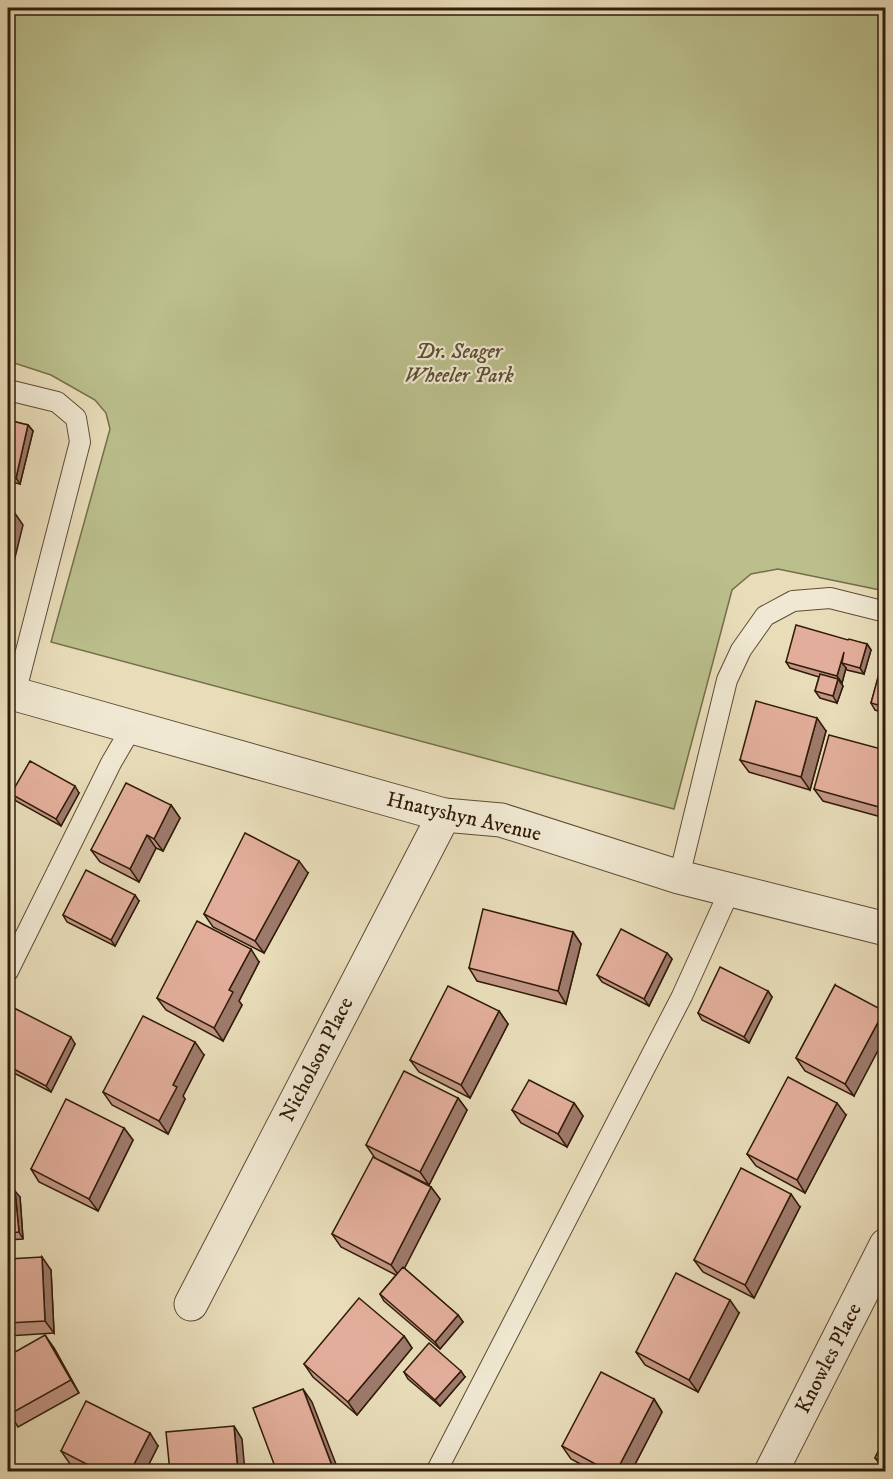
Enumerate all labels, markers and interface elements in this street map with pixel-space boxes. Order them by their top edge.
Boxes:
park label: Dr. Seager Wheeler Park [404,339,514,389]
street label: Hnatyshyn Avenue [384,787,544,847]
street label: Nicholson Place [274,993,360,1126]
street label: Knowles Place [790,1299,868,1418]

